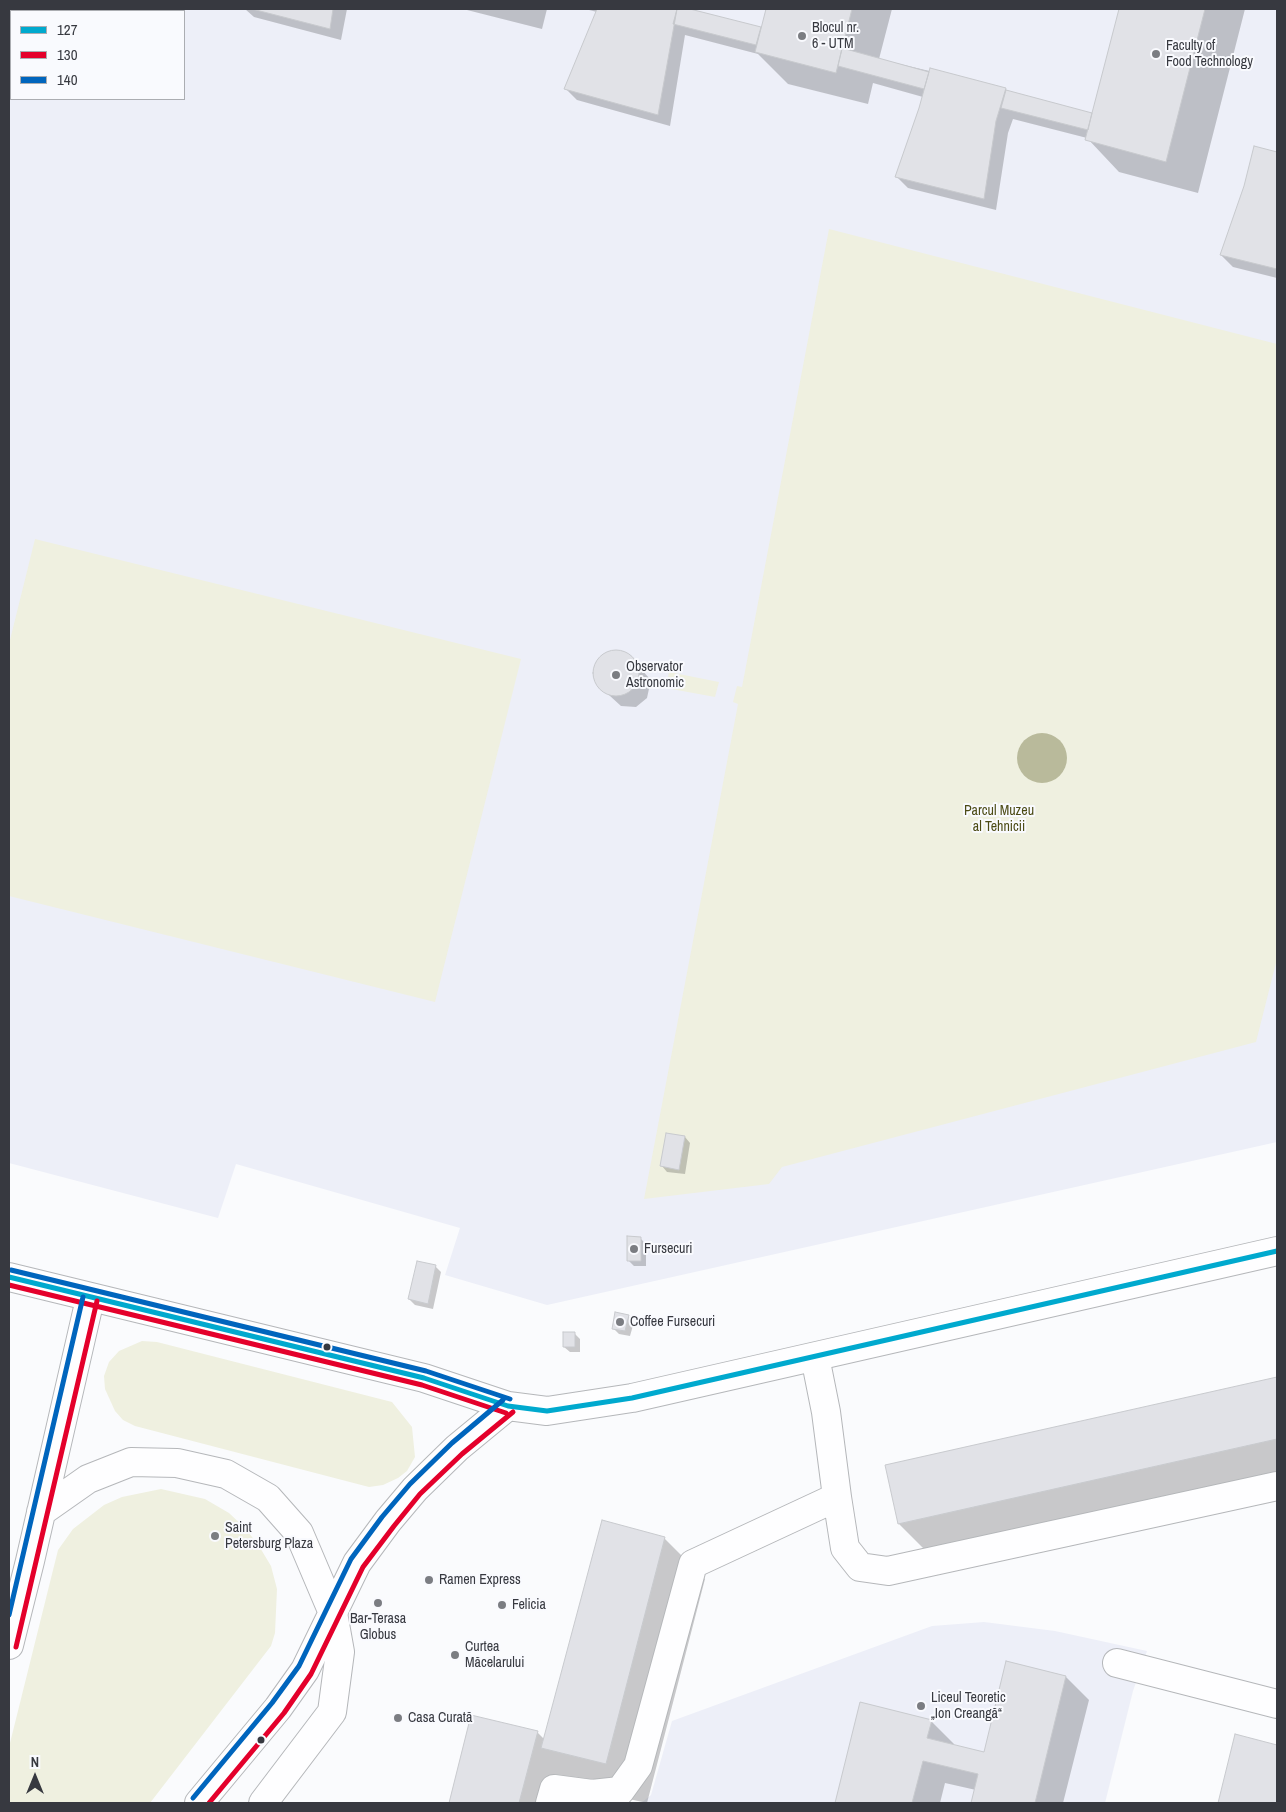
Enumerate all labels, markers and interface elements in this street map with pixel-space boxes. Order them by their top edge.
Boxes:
legend [10,10,185,100]
text: 127 [57,19,78,40]
place label: Blocul nr. 6 - UTM [812,20,859,52]
marker: Blocul nr. 6 - UTM [796,30,808,42]
place label: Faculty of Food Technology [1166,38,1253,70]
text: 130 [57,44,78,65]
marker: Faculty of Food Technology [1150,48,1162,60]
text: 140 [57,69,78,90]
place label: Observator Astronomic [626,659,684,692]
marker: Observator Astronomic [610,669,622,681]
park label: Parcul Muzeu al Tehnicii [964,803,1034,836]
place label: Fursecuri [644,1241,692,1257]
marker: Fursecuri [628,1243,640,1255]
place label: Coffee Fursecuri [630,1314,715,1330]
marker: Coffee Fursecuri [614,1316,626,1328]
unlabelled marker [322,1342,332,1352]
place label: Saint Petersburg Plaza [225,1520,313,1552]
marker: Saint Petersburg Plaza [209,1530,221,1542]
place label: Ramen Express [439,1572,521,1588]
marker: Ramen Express [423,1574,435,1586]
marker: Bar-Terasa Globus [372,1597,384,1609]
place label: Felicia [512,1597,546,1613]
marker: Felicia [496,1599,508,1611]
place label: Bar-Terasa Globus [350,1611,406,1644]
place label: Curtea Măcelarului [465,1639,524,1671]
marker: Curtea Măcelarului [449,1649,461,1661]
place label: Liceul Teoretic „Ion Creangă“ [931,1690,1006,1722]
marker: Liceul Teoretic „Ion Creangă“ [915,1700,927,1712]
place label: Casa Curată [408,1710,472,1726]
marker: Casa Curată [392,1712,404,1724]
unlabelled marker [256,1735,266,1745]
north arrow [10,1752,60,1802]
text: N [31,1753,39,1771]

